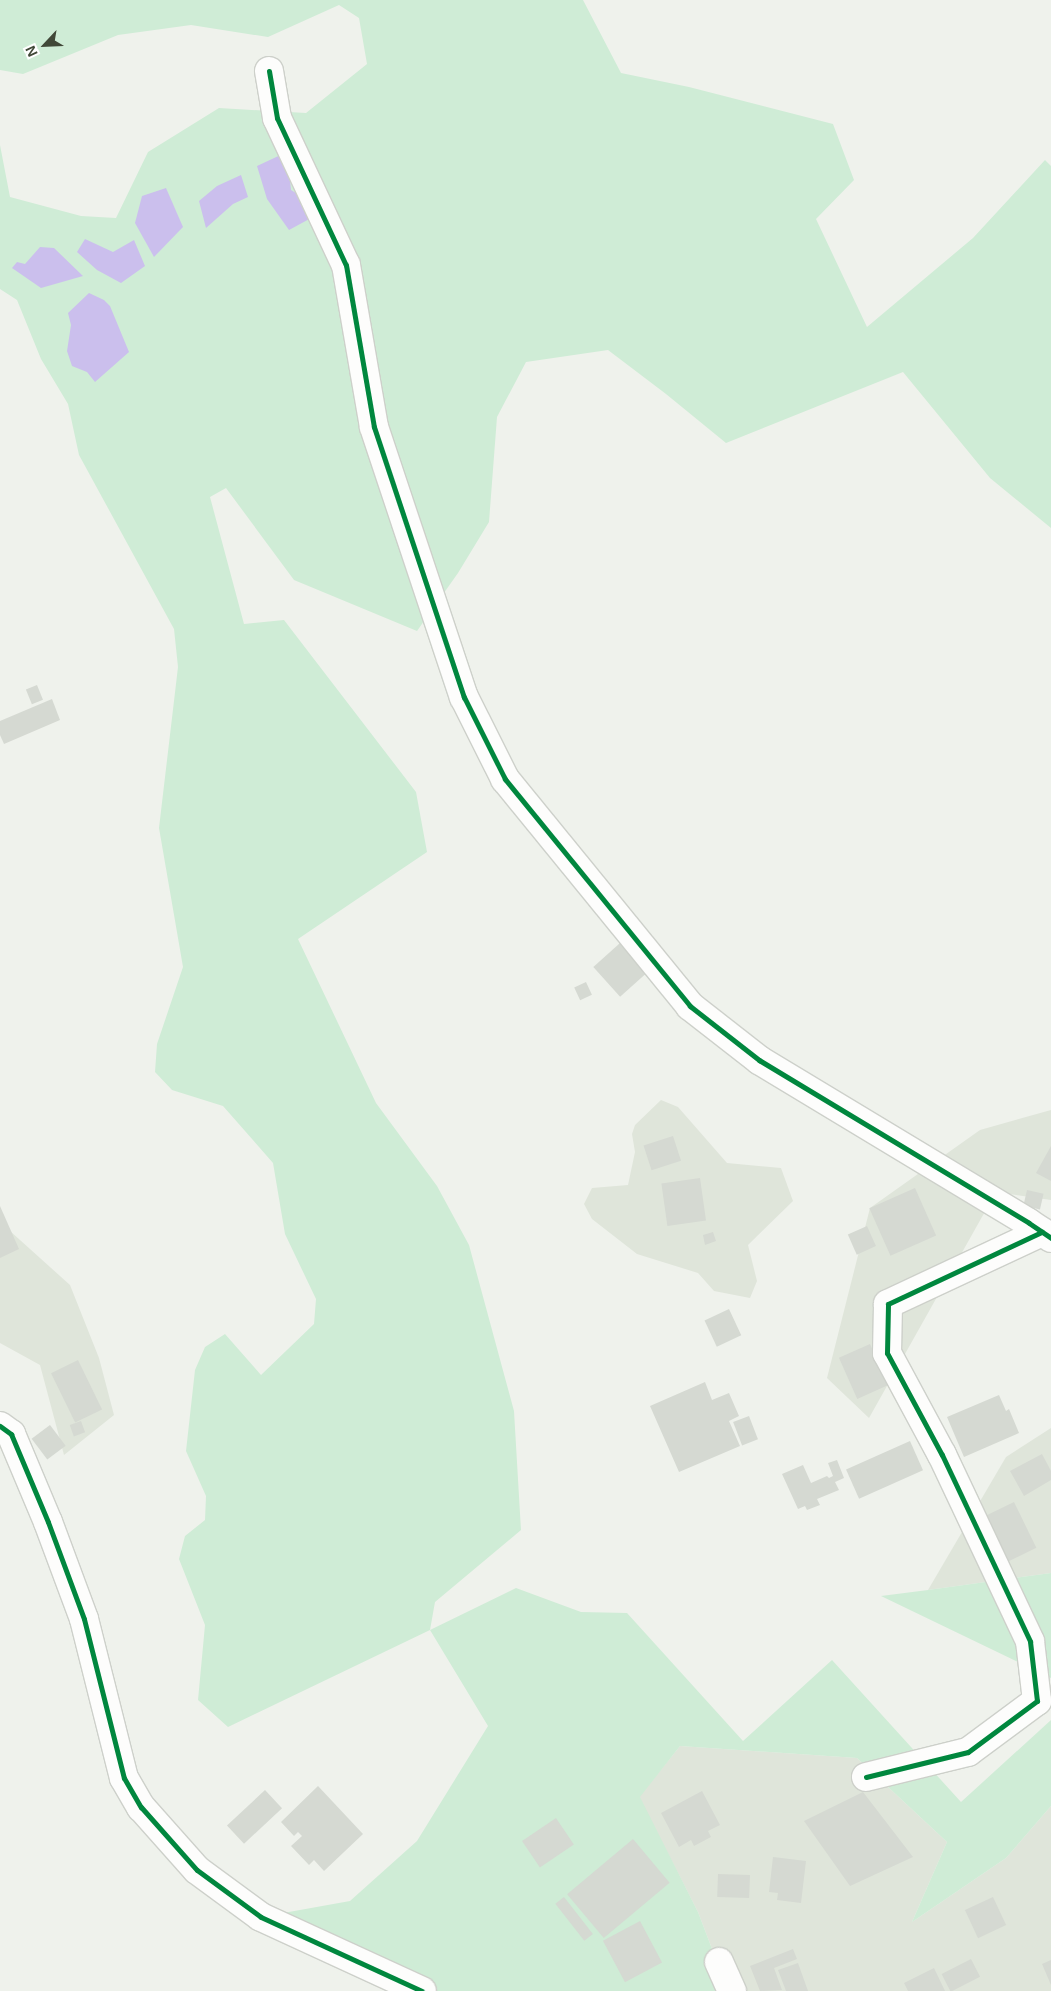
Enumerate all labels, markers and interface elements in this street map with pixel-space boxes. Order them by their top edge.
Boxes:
north arrow [20,20,70,70]
text: N [22,43,41,59]

